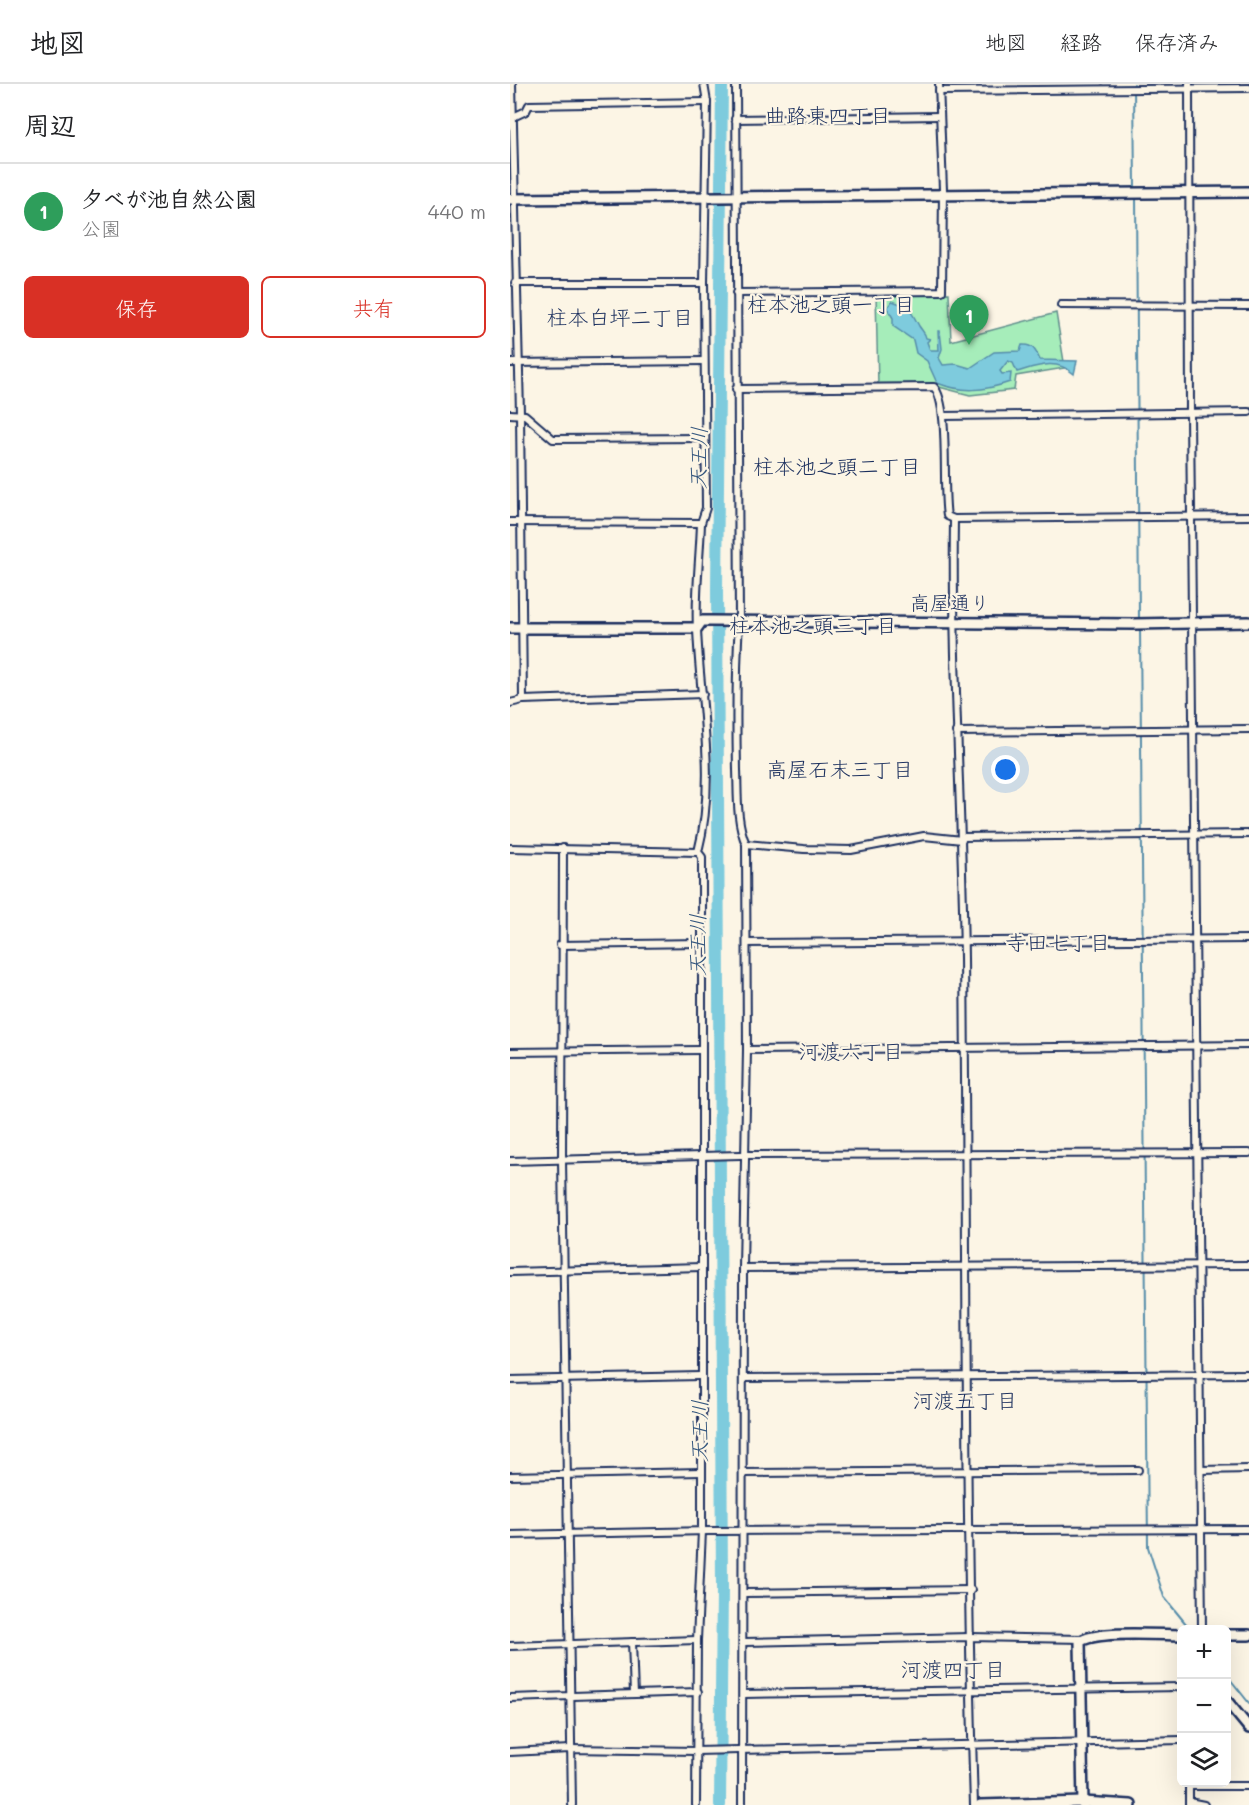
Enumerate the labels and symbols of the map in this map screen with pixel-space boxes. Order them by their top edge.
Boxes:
district label: 曲路東四丁目 [765,101,891,128]
district label: 柱本池之頭一丁目 [747,290,915,317]
pin: 1 [950,296,988,345]
district label: 柱本白坪二丁目 [547,303,694,330]
water label: 天王川 [683,426,712,490]
district label: 柱本池之頭二丁目 [753,452,921,479]
street label: 高屋通り [910,589,990,615]
district label: 柱本池之頭三丁目 [729,611,897,638]
district label: 高屋石末三丁目 [767,755,914,782]
your location [991,755,1020,784]
water label: 天王川 [683,914,710,977]
district label: 寺田七丁目 [1006,928,1111,955]
district label: 河渡六丁目 [799,1037,904,1064]
district label: 河渡五丁目 [913,1386,1018,1413]
water label: 天王川 [685,1400,712,1463]
district label: 河渡四丁目 [901,1655,1006,1682]

